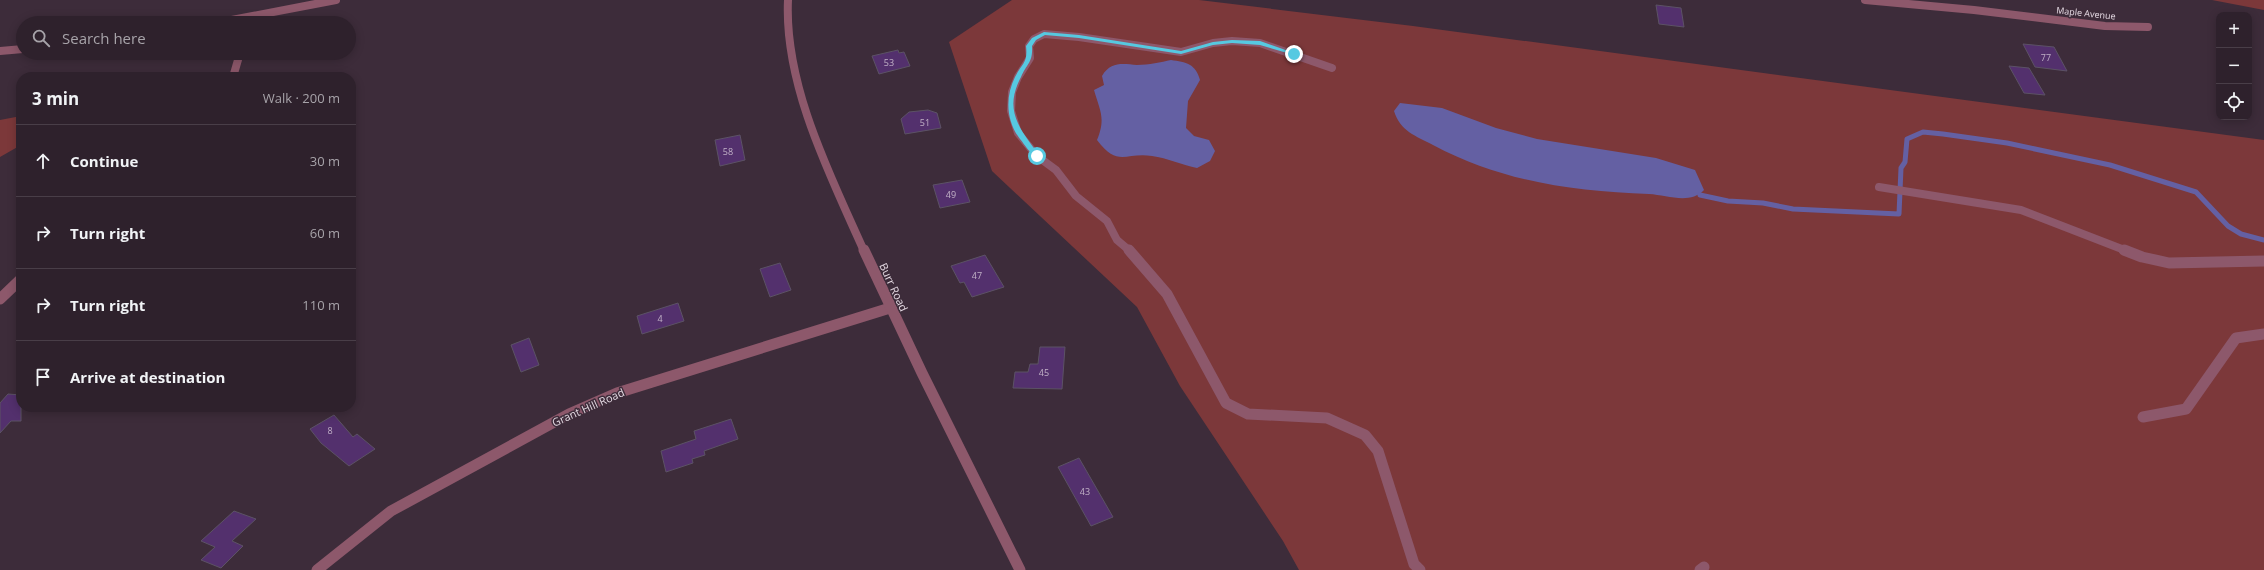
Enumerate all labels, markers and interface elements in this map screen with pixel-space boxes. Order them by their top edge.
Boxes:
street label: Maple Avenue [2056,3,2116,23]
map controls [2216,12,2252,120]
button: + [2216,12,2252,48]
search box [16,16,356,60]
icon: search [30,27,52,49]
text: Search here [62,28,146,48]
route end [1285,45,1303,63]
button: − [2216,48,2252,84]
house number: 77 [2041,51,2051,64]
house number: 53 [884,56,894,69]
button: locate [2216,84,2252,120]
text: 3 min [32,87,79,110]
text: Walk · 200 m [263,89,340,107]
house number: 51 [920,116,930,129]
house number: 58 [723,145,733,158]
route start [1028,147,1046,165]
icon: ahead [32,150,54,172]
text: Continue [70,151,138,171]
text: 30 m [310,152,340,170]
house number: 49 [946,188,956,201]
icon: right [32,222,54,244]
text: Turn right [70,223,145,243]
text: 60 m [310,224,340,242]
street label: Burr Road [876,260,912,314]
house number: 47 [972,269,982,282]
icon: right [32,294,54,316]
text: Turn right [70,295,145,315]
text: 110 m [302,296,340,314]
house number: 4 [657,312,663,325]
icon: arrive [32,366,54,388]
house number: 45 [1039,366,1049,379]
text: Arrive at destination [70,367,225,387]
street label: Grant Hill Road [549,384,627,430]
house number: 8 [327,424,333,437]
house number: 43 [1080,485,1090,498]

